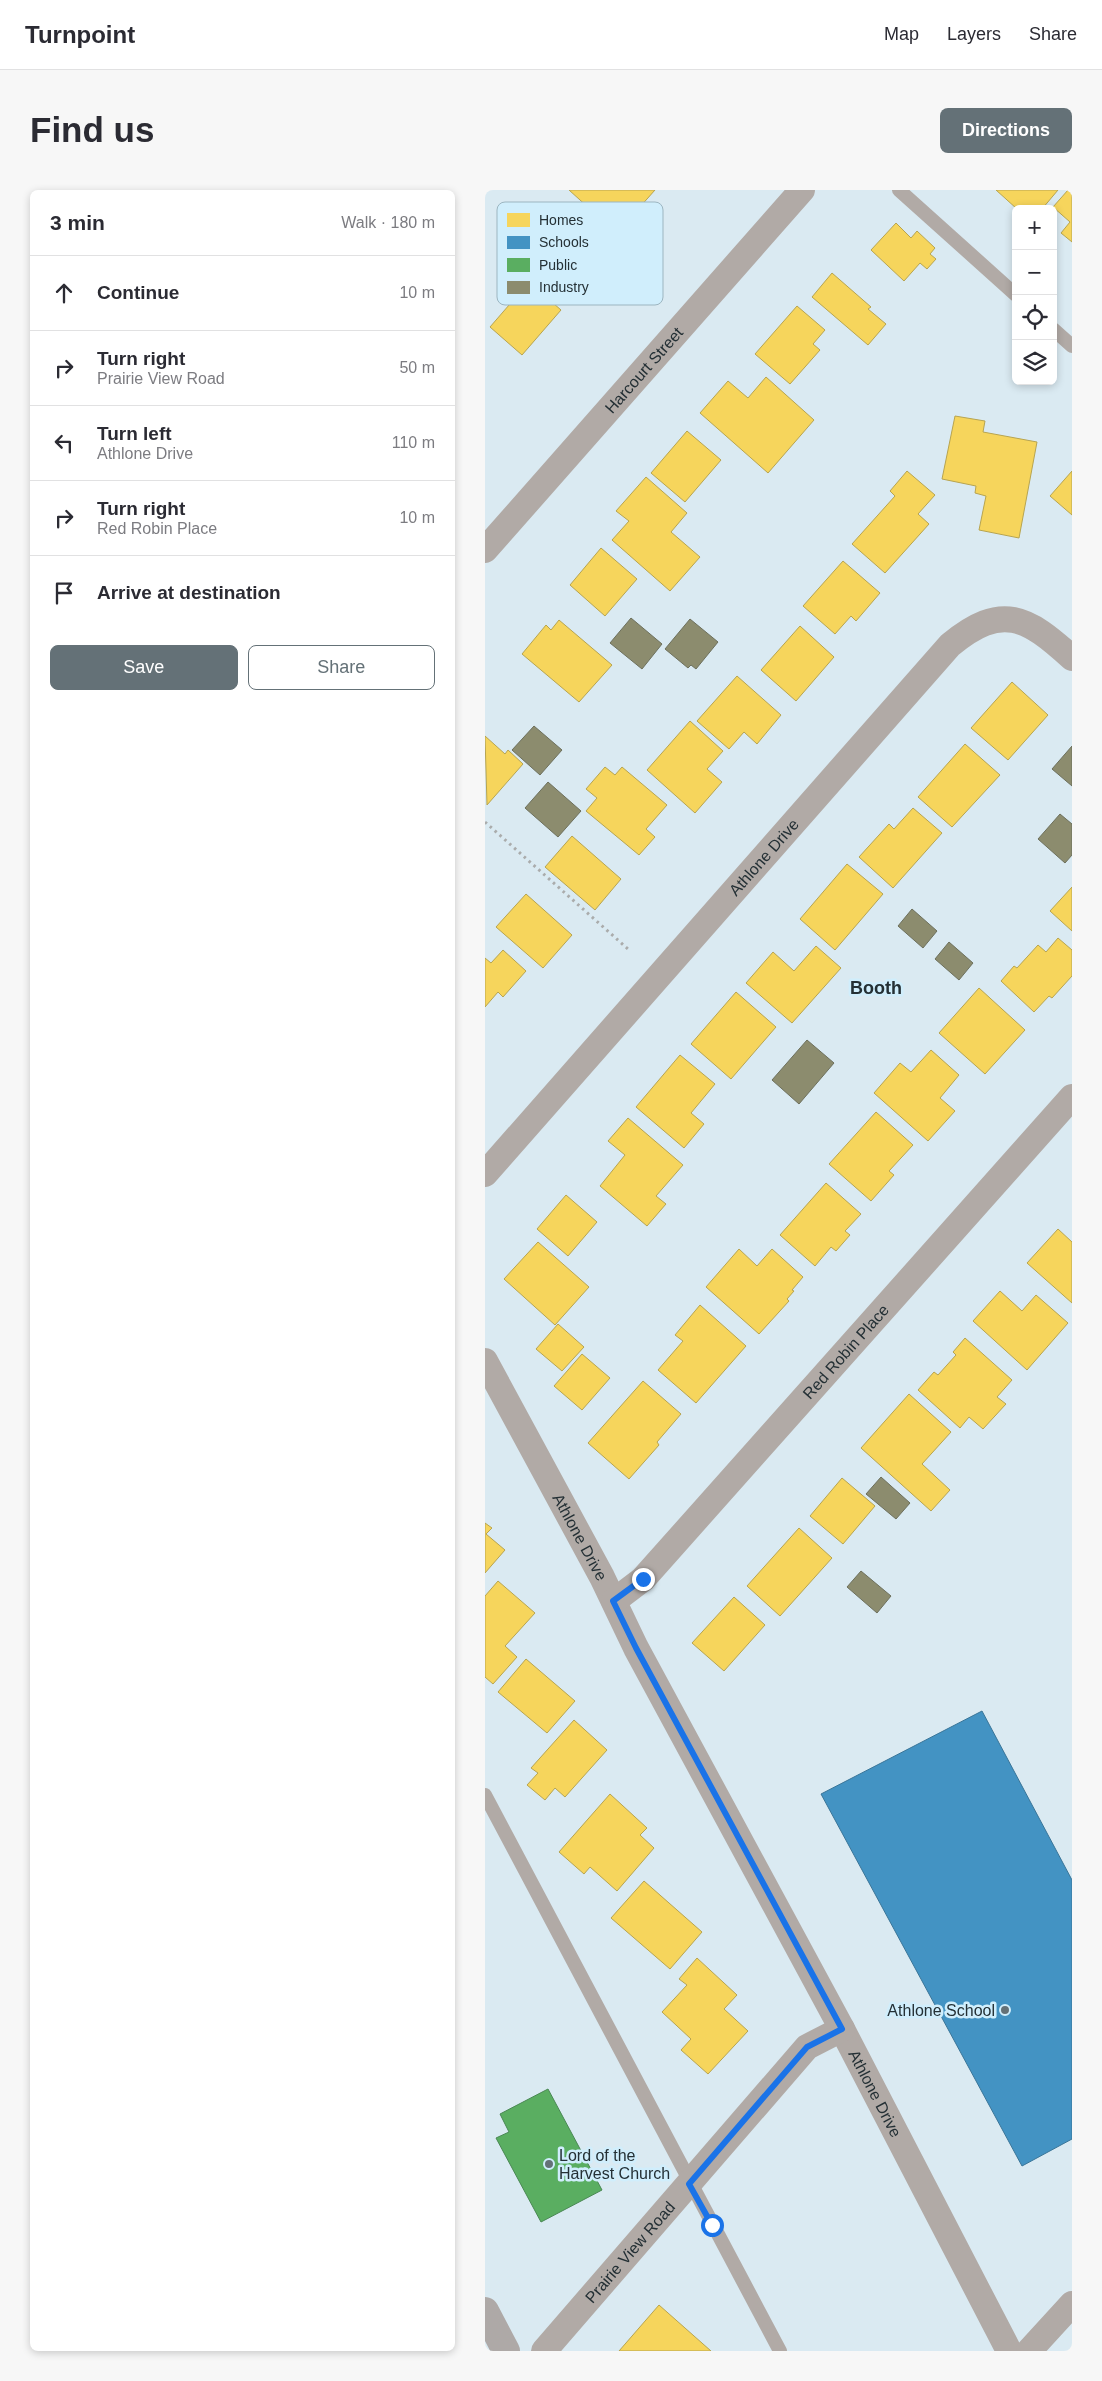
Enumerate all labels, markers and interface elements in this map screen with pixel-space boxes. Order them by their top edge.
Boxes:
text: Turnpoint [25,21,135,48]
text: Map [884,24,919,44]
text: Layers [947,24,1001,44]
text: Share [1029,24,1077,44]
button: Directions [940,108,1072,153]
text: Find us [30,110,154,149]
legend [497,202,663,305]
map controls [1012,205,1057,385]
button: + [1012,205,1057,250]
text: 3 min [50,211,105,234]
text: Homes [539,212,583,228]
text: Walk · 180 m [341,214,435,231]
text: Schools [539,234,589,250]
button: − [1012,250,1057,295]
text: Public [539,257,577,273]
icon: ahead [50,279,78,307]
text: Industry [539,279,589,295]
text: Continue [97,282,179,303]
text: 10 m [399,284,435,301]
button: locate [1012,295,1057,340]
street label: Harcourt Street [602,323,687,417]
button: layers [1012,340,1057,385]
text: Turn right [97,348,185,369]
icon: right [50,354,78,382]
text: 50 m [399,359,435,376]
text: Prairie View Road [97,370,225,387]
text: Turn left [97,423,172,444]
icon: left [50,429,78,457]
text: 110 m [392,434,435,451]
text: Athlone Drive [97,445,193,462]
text: Turn right [97,498,185,519]
icon: right [50,504,78,532]
text: 10 m [399,509,435,526]
text: Red Robin Place [97,520,217,537]
icon: arrive [50,579,78,607]
text: Arrive at destination [97,582,281,603]
button: Save [50,645,238,690]
button: Share [248,645,435,690]
street label: Athlone Drive [726,816,802,899]
district label: Booth [850,978,902,998]
street label: Red Robin Place [800,1301,892,1402]
street label: Athlone Drive [549,1491,610,1583]
route end [632,1568,655,1591]
place label: Athlone School [887,2002,995,2019]
marker: Athlone School [999,2004,1011,2016]
street label: Athlone Drive [845,2047,905,2140]
place label: Lord of the Harvest Church [559,2147,670,2182]
marker: Lord of the Harvest Church [543,2158,555,2170]
street label: Prairie View Road [582,2198,678,2306]
route start [701,2214,724,2237]

